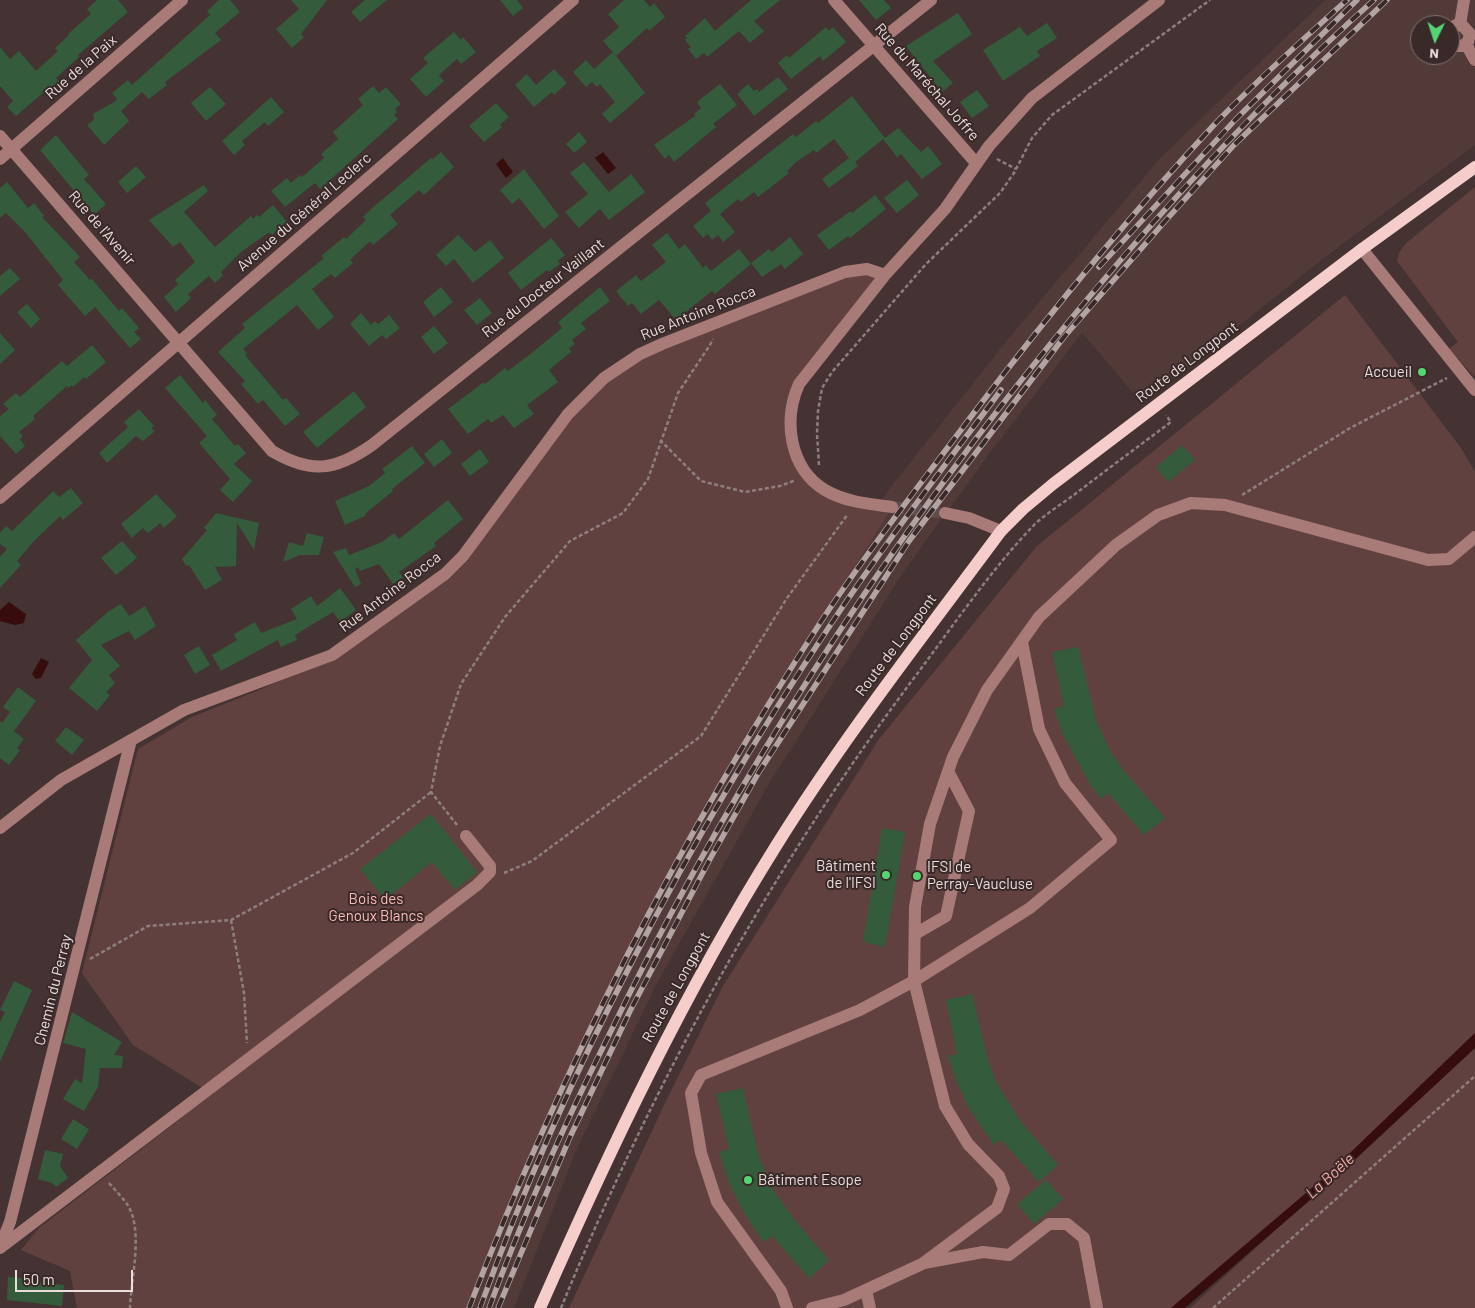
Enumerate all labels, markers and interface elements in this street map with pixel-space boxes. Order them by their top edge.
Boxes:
north arrow [1410,15,1460,65]
street label: Rue du Maréchal Joffre [871,19,983,145]
street label: Rue de la Paix [42,31,120,103]
text: N [1429,46,1439,63]
street label: Avenue du Général Leclerc [233,149,375,275]
street label: Rue de l'Avenir [65,187,139,269]
street label: Rue du Docteur Vaillant [478,235,608,341]
street label: Rue Antoine Rocca [638,282,758,344]
street label: Route de Longpont [1132,318,1242,406]
place label: Accueil [1364,363,1412,381]
marker: Accueil [1416,366,1428,378]
street label: Rue Antoine Rocca [336,548,444,636]
street label: Route de Longpont [852,590,940,700]
place label: Bâtiment de l'IFSI [816,857,876,892]
place label: IFSI de Perray-Vaucluse [927,858,1033,893]
marker: Bâtiment de l'IFSI [880,869,892,881]
marker: IFSI de Perray-Vaucluse [911,870,923,882]
park label: Bois des Genoux Blancs [328,890,424,925]
street label: Route de Longpont [638,929,714,1045]
street label: Chemin du Perray [31,933,75,1047]
water label: La Boële [1302,1149,1358,1203]
place label: Bâtiment Esope [758,1171,862,1189]
marker: Bâtiment Esope [742,1174,754,1186]
scale bar [18,1260,135,1292]
text: 50 m [23,1270,55,1288]

